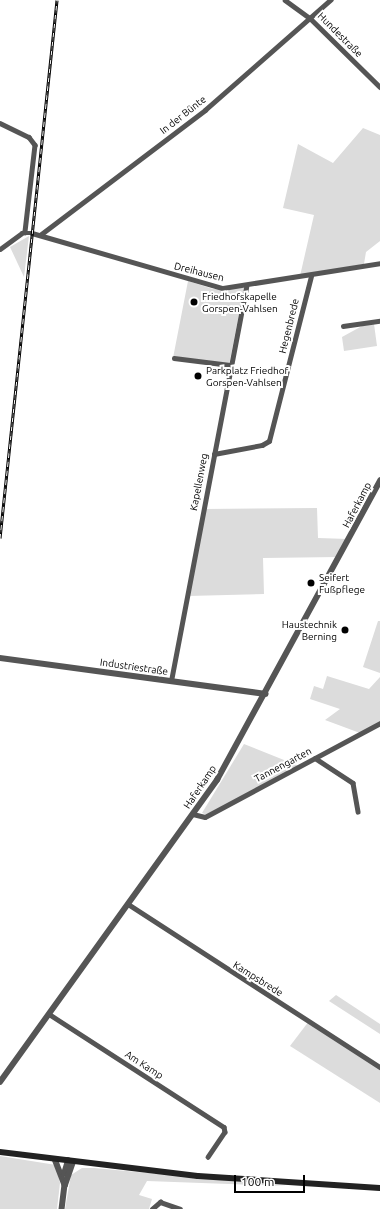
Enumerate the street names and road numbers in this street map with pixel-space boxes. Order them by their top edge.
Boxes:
street label: Hundestraße [315,10,365,60]
street label: In der Bünte [158,93,208,137]
street label: Dreihausen [173,260,225,284]
street label: Hegenbrede [276,297,302,355]
street label: Kapellenweg [188,452,210,512]
street label: Haferkamp [340,480,374,530]
street label: Industriestraße [99,656,169,678]
street label: Tannengarten [252,745,314,785]
street label: Haferkamp [181,763,219,811]
street label: Kampsbrede [231,959,285,999]
street label: Am Kamp [123,1048,165,1082]

